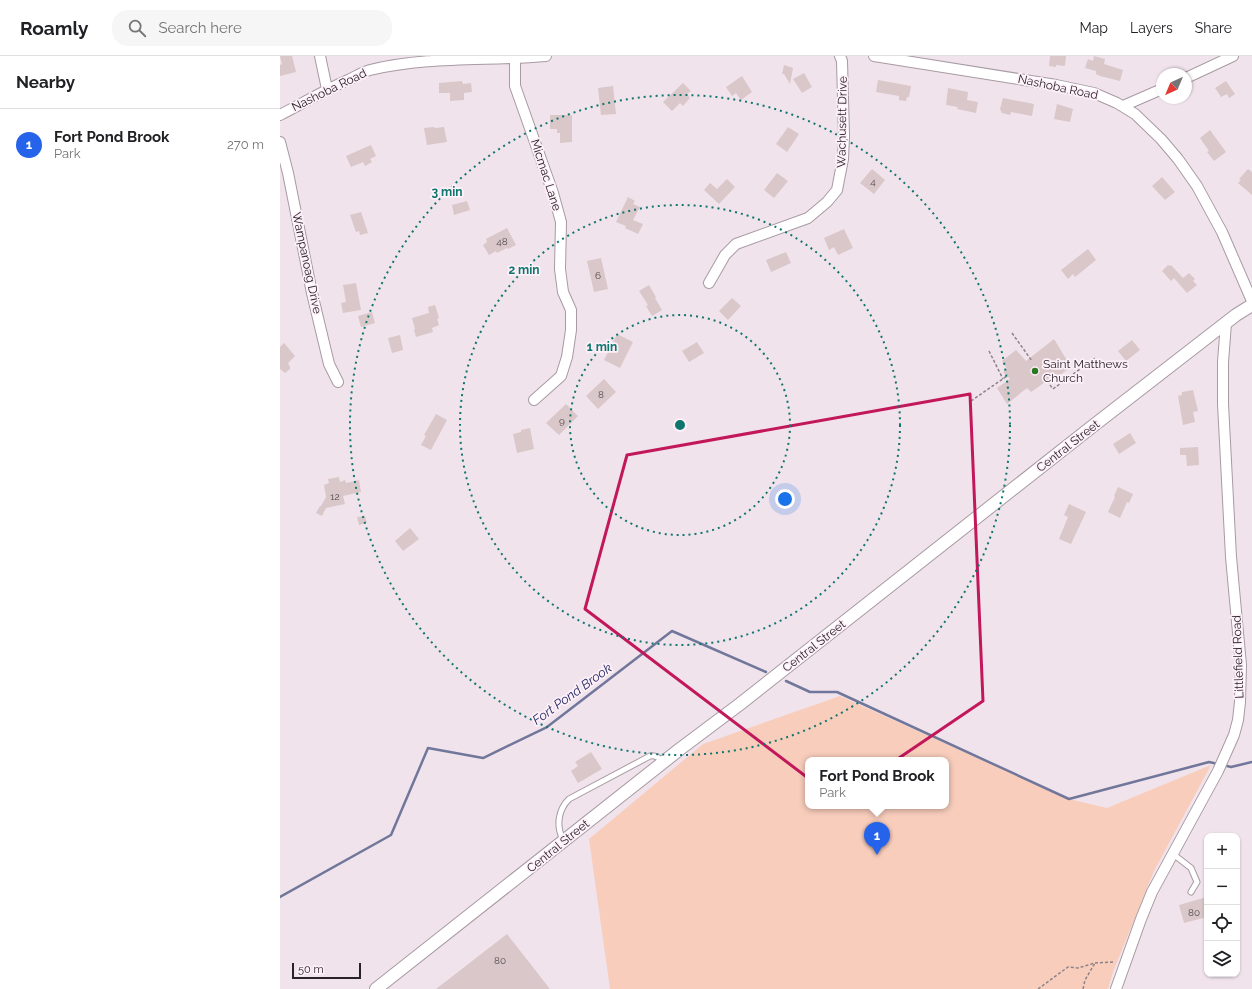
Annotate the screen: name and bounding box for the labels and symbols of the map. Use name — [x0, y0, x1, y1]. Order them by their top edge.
street label: Nashoba Road — [289, 66, 369, 114]
north arrow — [1156, 68, 1192, 104]
street label: Nashoba Road — [1017, 72, 1099, 102]
street label: Wachusett Drive — [834, 76, 850, 168]
street label: Micmac Lane — [528, 137, 564, 213]
house number: 4 — [870, 176, 876, 187]
text: 3 min — [431, 185, 463, 199]
street label: Wampanoag Drive — [289, 211, 325, 315]
house number: 48 — [496, 236, 508, 247]
text: 2 min — [508, 263, 540, 277]
house number: 6 — [595, 270, 601, 281]
text: 1 min — [587, 340, 617, 354]
place label: Saint Matthews Church — [1043, 357, 1128, 385]
marker: Saint Matthews Church — [1030, 366, 1040, 376]
house number: 8 — [598, 389, 604, 400]
house number: 9 — [559, 415, 565, 426]
street label: Central Street — [1034, 417, 1102, 475]
centre of rings — [673, 418, 687, 432]
your location — [775, 489, 795, 509]
house number: 12 — [330, 491, 340, 502]
street label: Littlefield Road — [1230, 615, 1246, 699]
street label: Central Street — [780, 617, 848, 675]
water label: Fort Pond Brook — [529, 660, 615, 728]
street label: Central Street — [524, 817, 592, 875]
pin: 1 — [864, 822, 890, 855]
house number: 80 — [1188, 907, 1200, 918]
house number: 80 — [494, 955, 506, 966]
scale bar — [292, 961, 361, 980]

